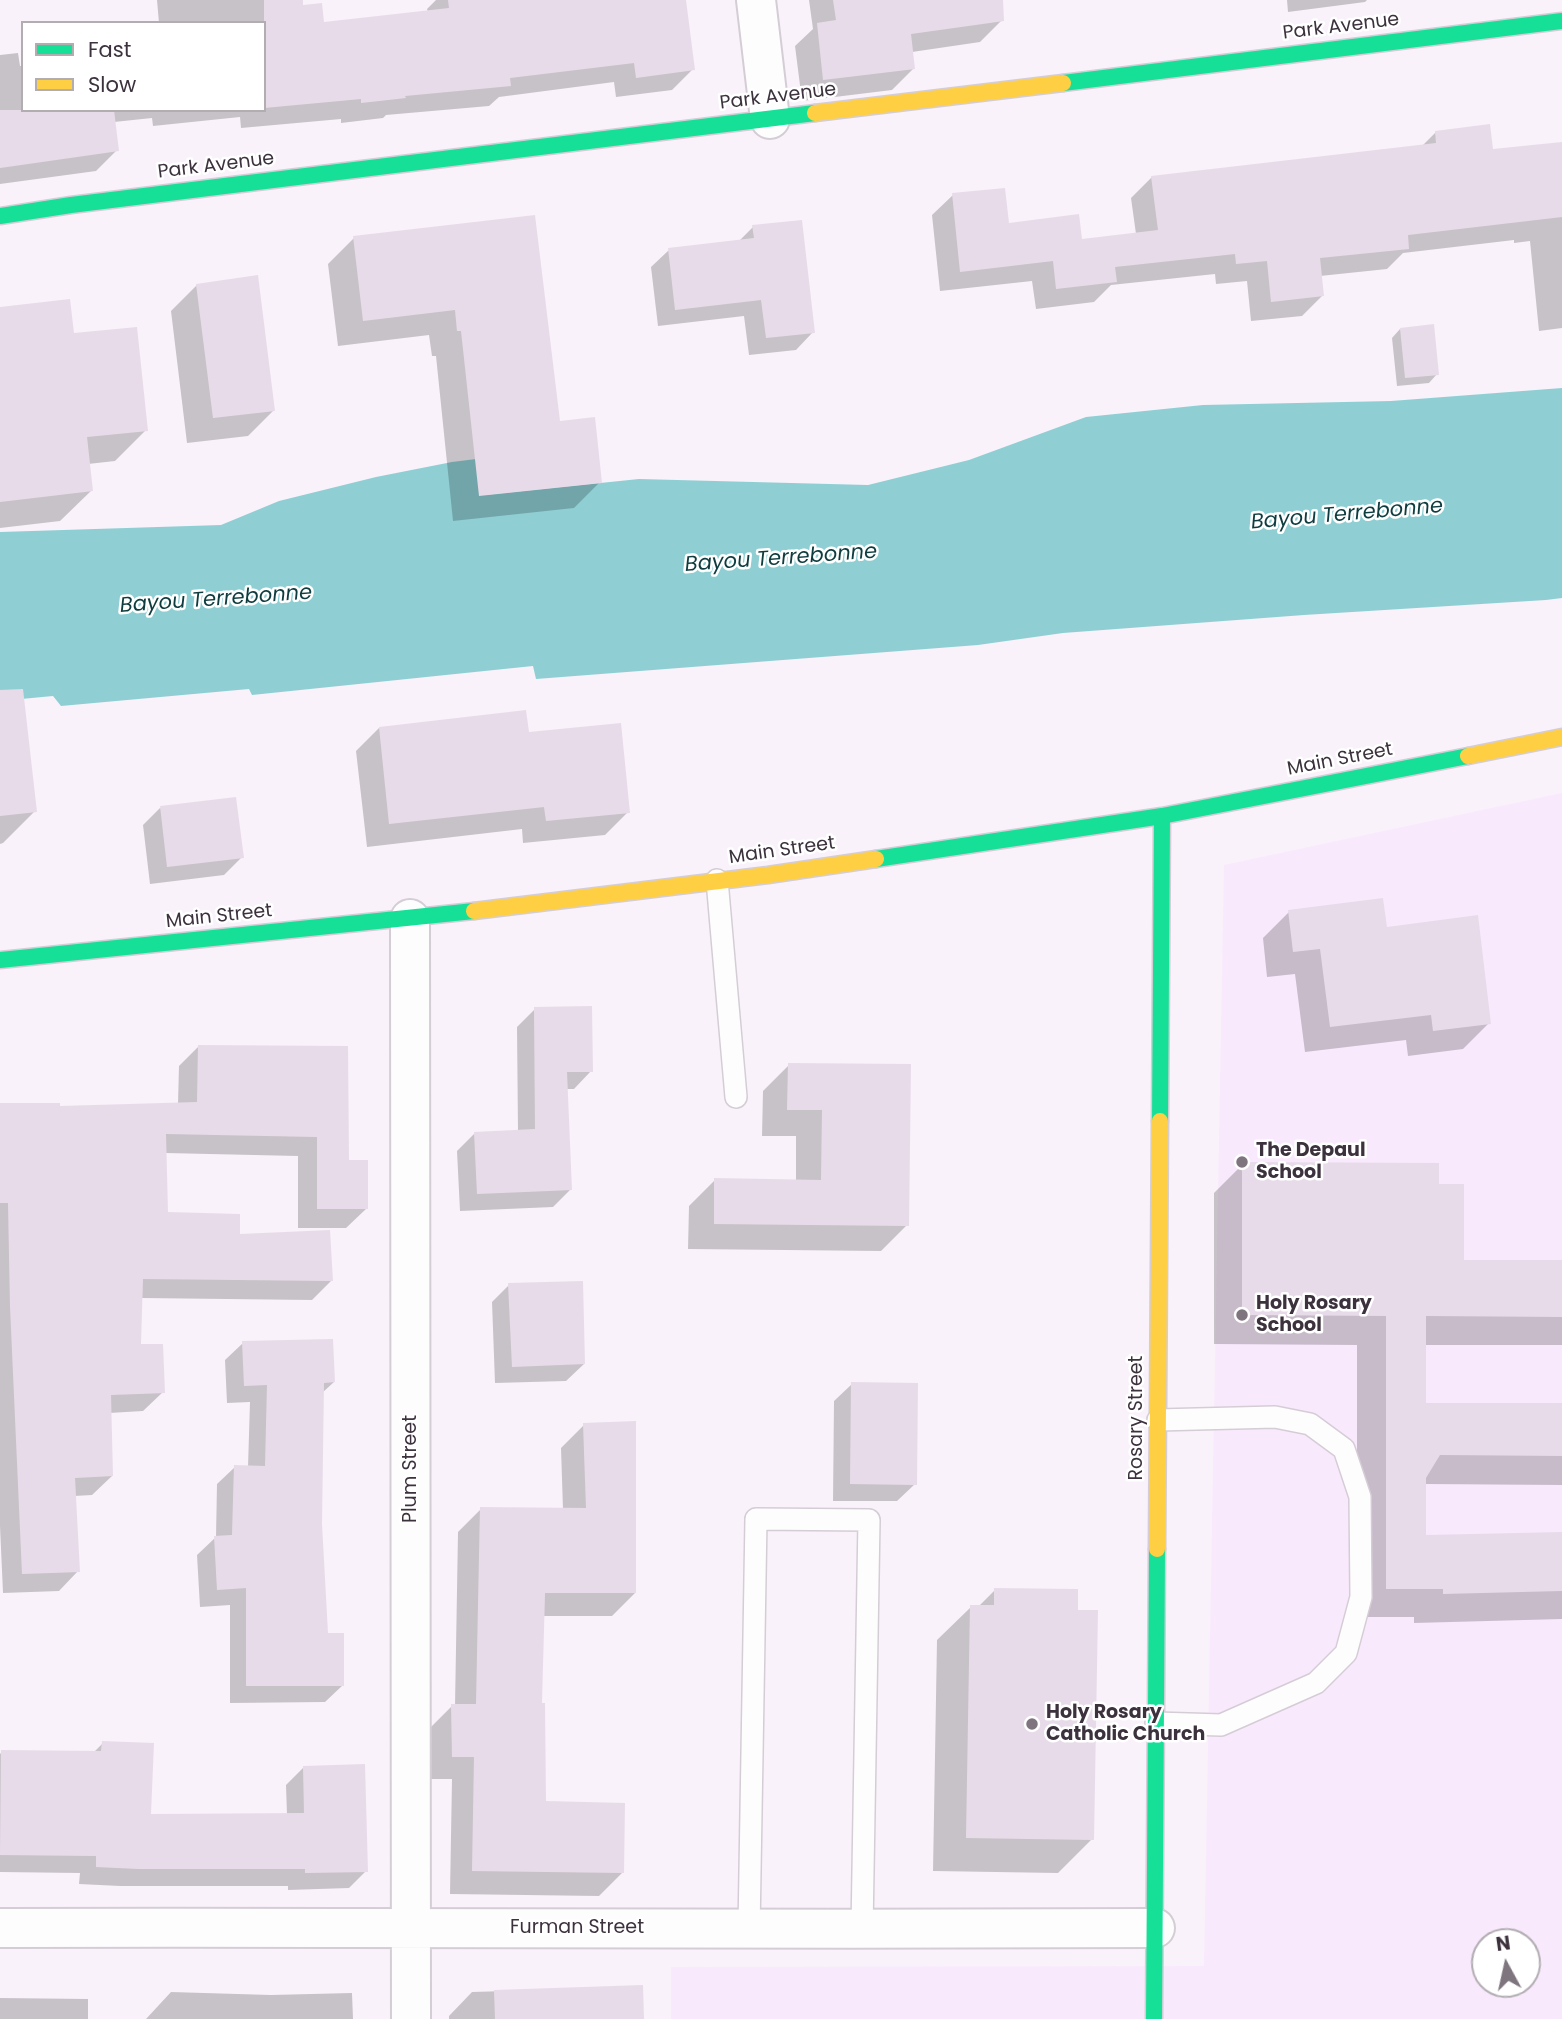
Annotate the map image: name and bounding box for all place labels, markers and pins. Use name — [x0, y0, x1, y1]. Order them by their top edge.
place label: The Depaul School — [1256, 1140, 1365, 1184]
marker: The Depaul School — [1234, 1154, 1250, 1170]
place label: Holy Rosary School — [1256, 1293, 1372, 1337]
marker: Holy Rosary School — [1234, 1307, 1250, 1323]
place label: Holy Rosary Catholic Church — [1046, 1702, 1205, 1746]
marker: Holy Rosary Catholic Church — [1024, 1716, 1040, 1732]

